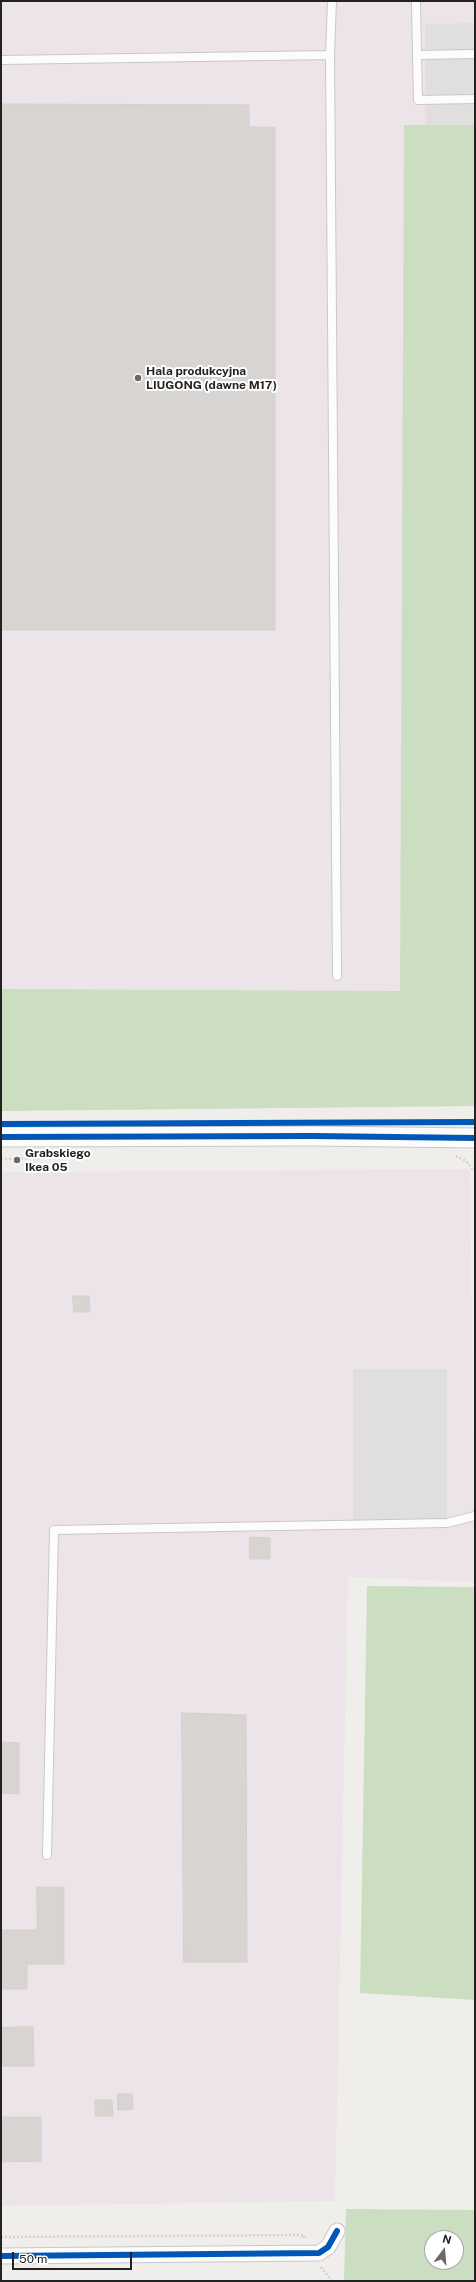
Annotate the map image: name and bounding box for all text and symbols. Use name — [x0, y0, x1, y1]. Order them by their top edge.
place label: Hala produkcyjna LIUGONG (dawne M17) — [146, 364, 277, 392]
marker: Hala produkcyjna LIUGONG (dawne M17) — [133, 373, 143, 383]
place label: Grabskiego Ikea 05 — [25, 1146, 91, 1174]
marker: Grabskiego Ikea 05 — [12, 1155, 22, 1165]
north arrow — [424, 2230, 464, 2270]
text: N — [441, 2232, 453, 2246]
scale bar — [14, 2244, 134, 2270]
text: 50 m — [19, 2252, 47, 2266]

